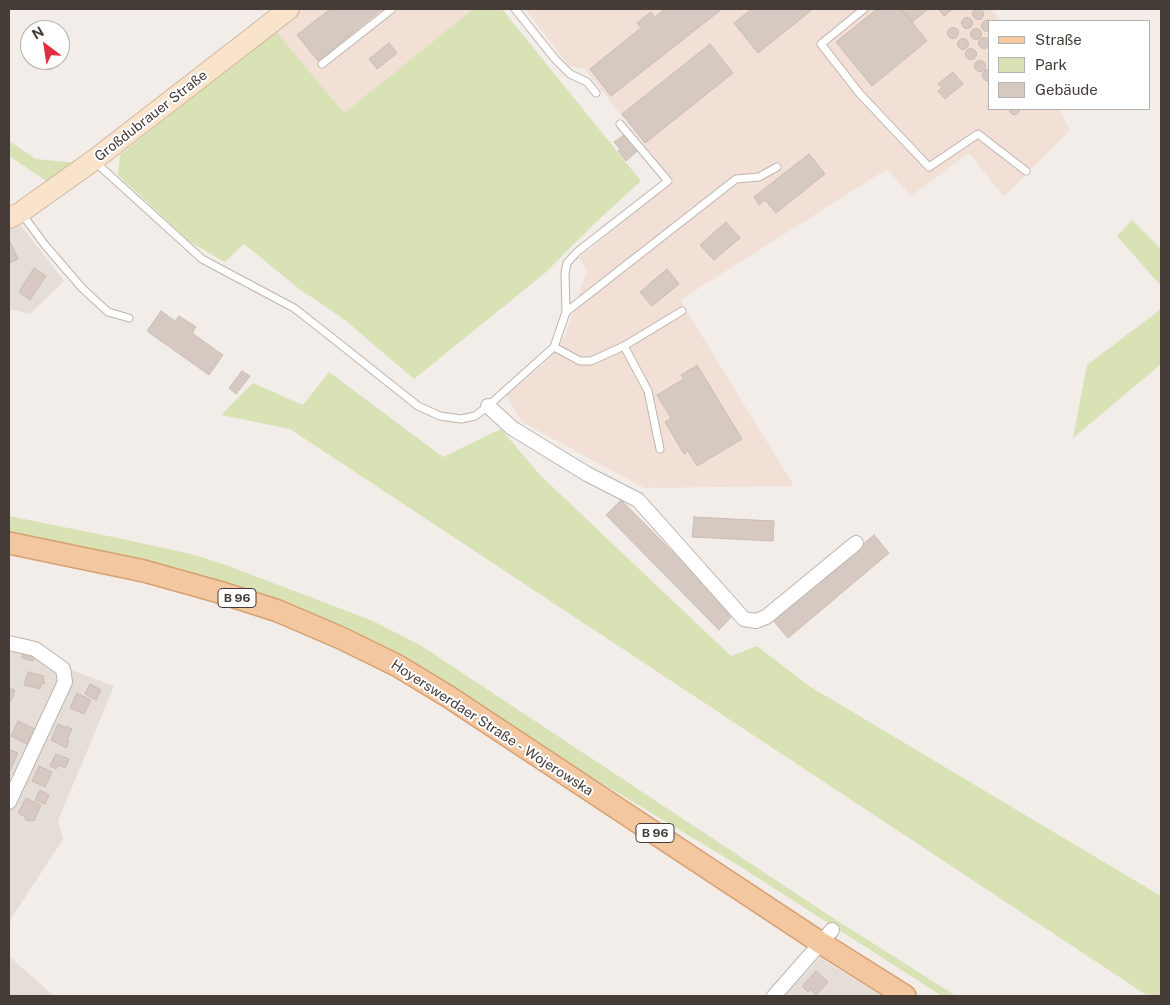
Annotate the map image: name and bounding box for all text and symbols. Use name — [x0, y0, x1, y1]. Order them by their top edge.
north arrow — [20, 20, 70, 70]
legend — [988, 20, 1150, 110]
text: N — [29, 23, 47, 43]
text: Straße — [1035, 31, 1082, 48]
text: Park — [1035, 56, 1067, 73]
street label: Großdubrauer Straße — [91, 67, 211, 165]
text: Gebäude — [1035, 81, 1098, 98]
road number: B 96 — [218, 588, 256, 608]
street label: Hoyerswerdaer Straße - Wojerowska — [388, 656, 596, 800]
road number: B 96 — [636, 824, 674, 842]

